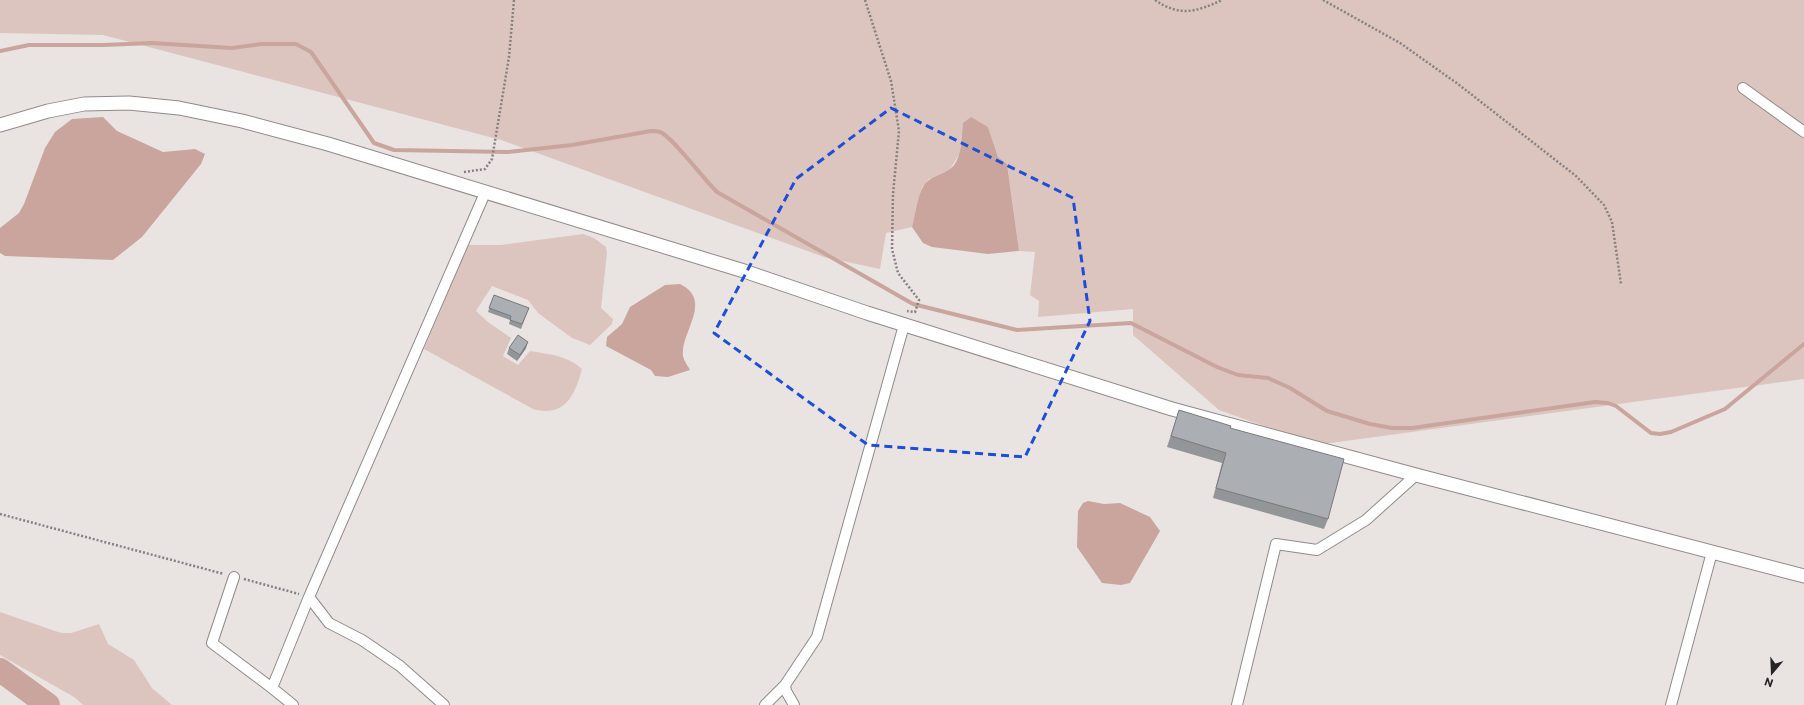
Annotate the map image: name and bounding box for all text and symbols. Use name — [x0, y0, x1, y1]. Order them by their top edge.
north arrow — [1752, 653, 1792, 693]
text: N — [1763, 675, 1775, 690]

